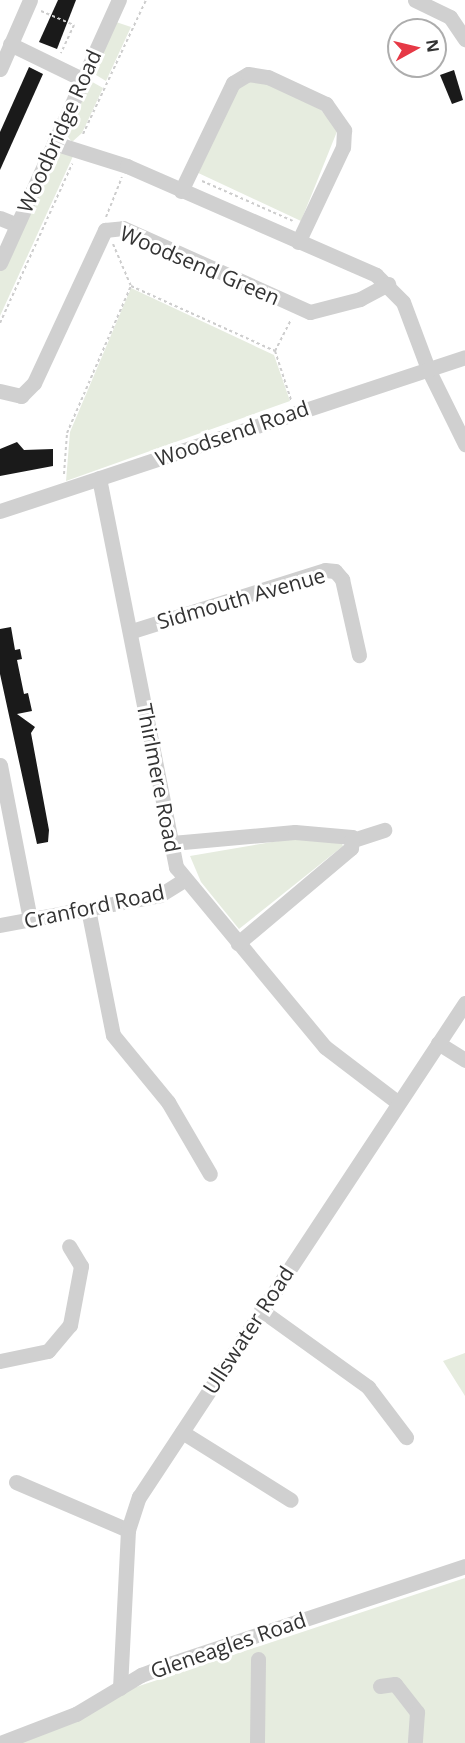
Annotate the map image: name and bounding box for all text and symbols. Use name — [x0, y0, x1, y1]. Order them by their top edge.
north arrow — [387, 18, 447, 78]
text: N — [421, 38, 445, 54]
street label: Woodbridge Road — [12, 46, 106, 216]
street label: Woodsend Green — [116, 220, 284, 310]
street label: Woodsend Road — [152, 395, 312, 471]
street label: Sidmouth Avenue — [154, 562, 328, 634]
street label: Thirlmere Road — [132, 702, 186, 854]
street label: Cranford Road — [21, 879, 167, 933]
street label: Ullswater Road — [197, 1261, 299, 1399]
street label: Gleneagles Road — [147, 1607, 309, 1683]

